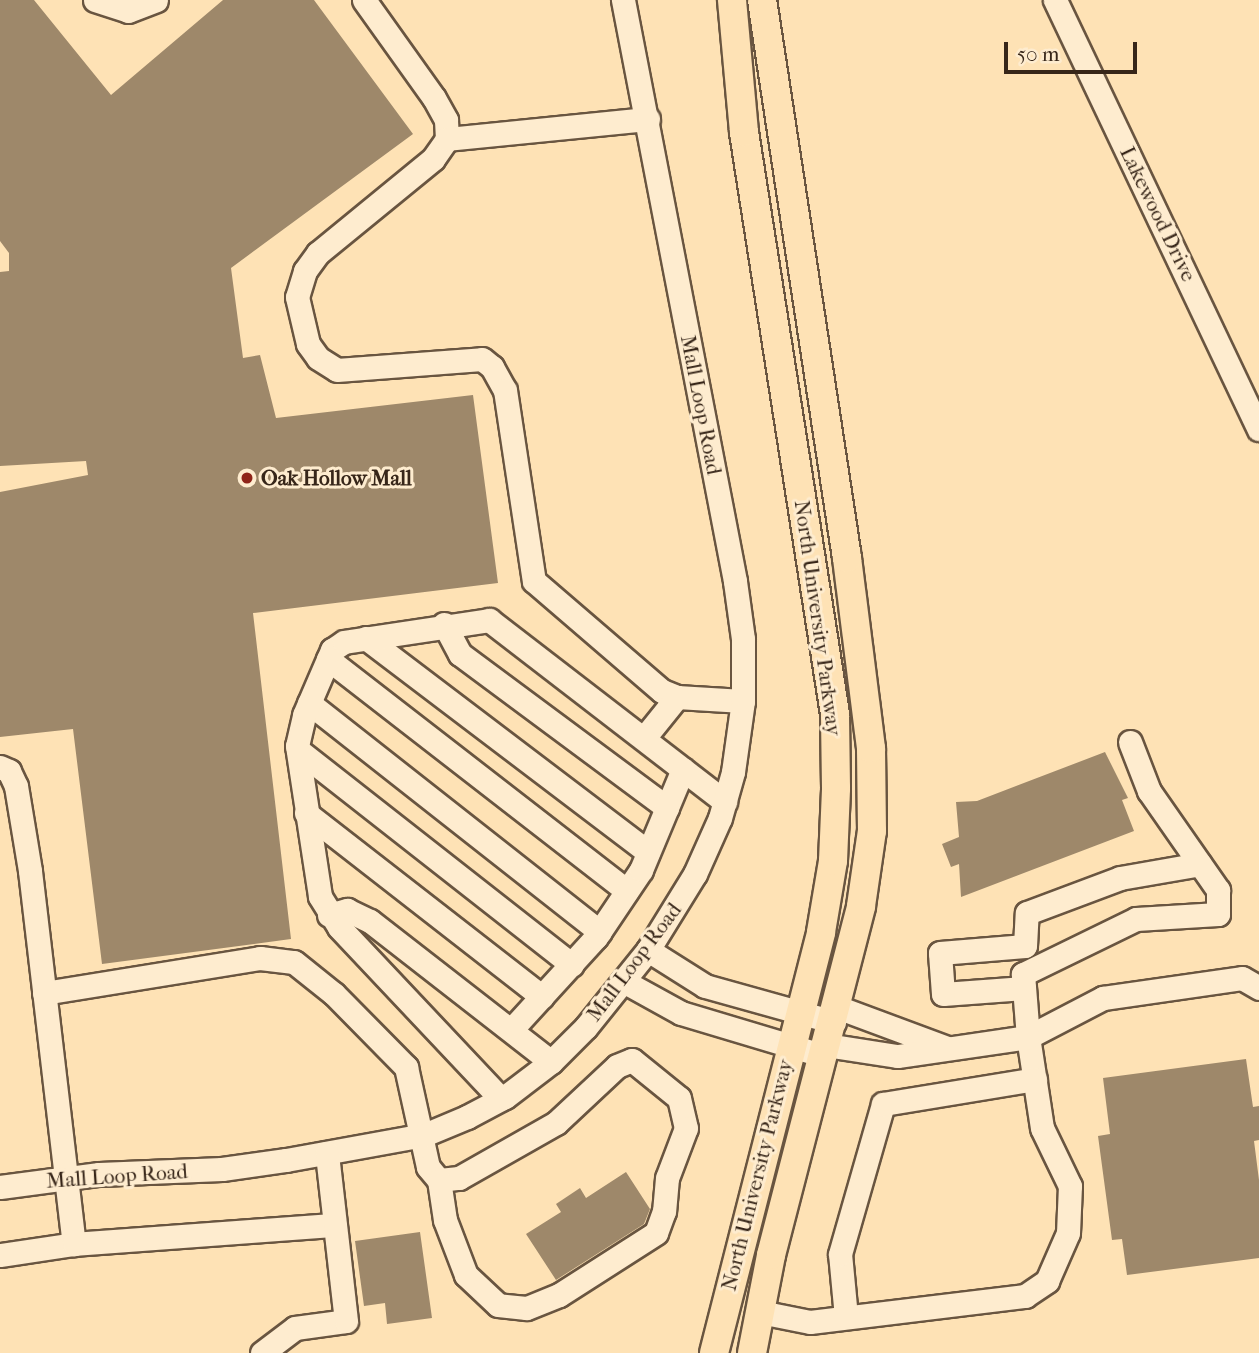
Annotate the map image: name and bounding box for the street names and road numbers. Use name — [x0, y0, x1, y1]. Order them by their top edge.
street label: Lakewood Drive — [1114, 142, 1202, 286]
street label: Mall Loop Road — [675, 333, 727, 477]
street label: North University Parkway — [789, 499, 847, 737]
street label: Mall Loop Road — [581, 898, 687, 1026]
street label: North University Parkway — [716, 1057, 798, 1293]
street label: Mall Loop Road — [45, 1158, 189, 1194]

